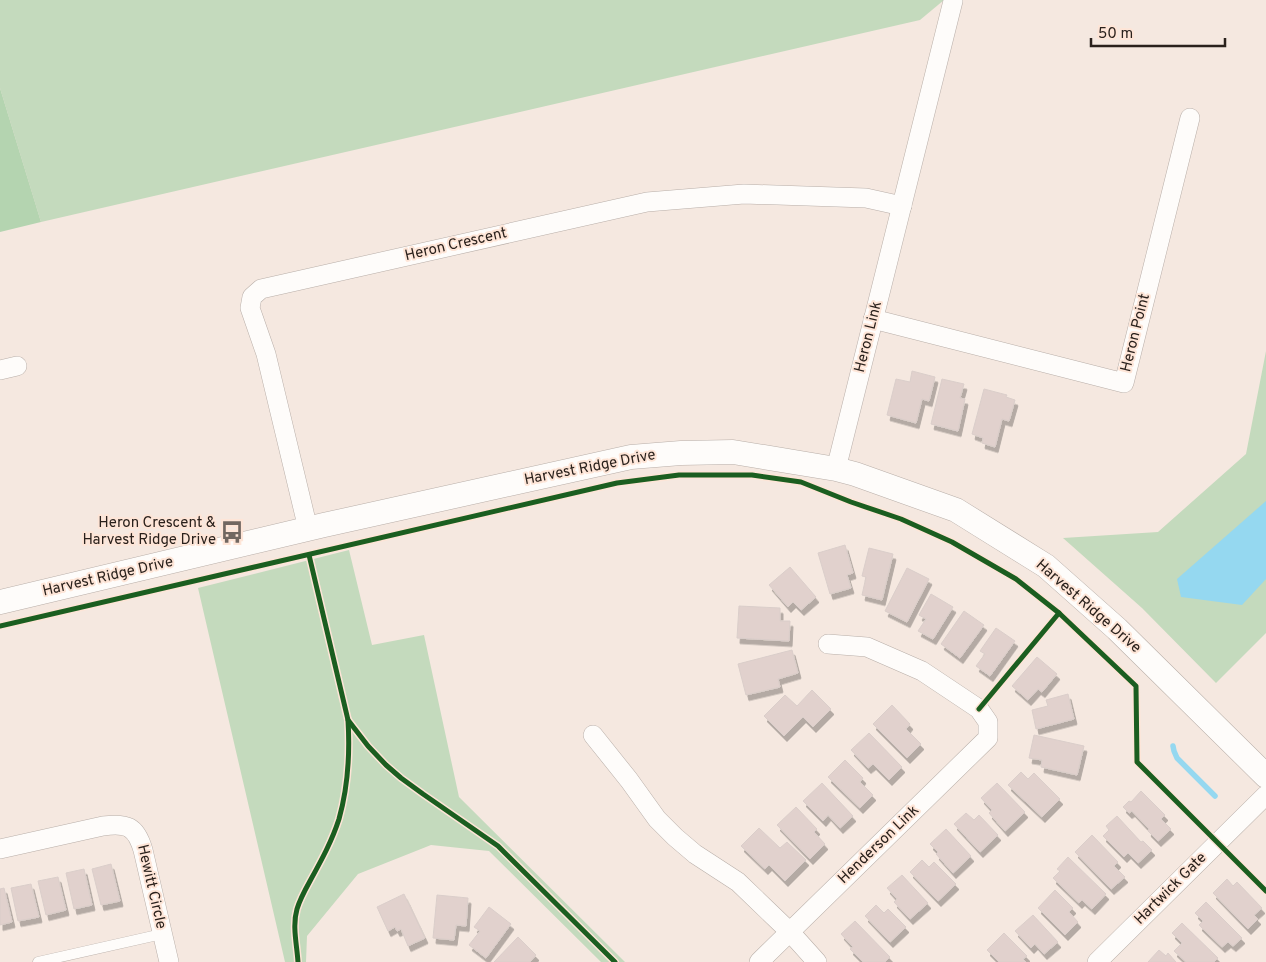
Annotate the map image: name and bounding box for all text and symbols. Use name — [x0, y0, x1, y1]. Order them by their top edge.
scale bar — [1091, 15, 1225, 47]
text: 50 m — [1098, 25, 1133, 44]
street label: Heron Crescent — [403, 224, 509, 266]
street label: Heron Point — [1117, 292, 1155, 374]
street label: Heron Link — [851, 299, 887, 375]
street label: Harvest Ridge Drive — [523, 446, 657, 490]
place label: Heron Crescent & Harvest Ridge Drive — [83, 514, 216, 550]
bus stop icon: Heron Crescent & Harvest Ridge Drive — [219, 519, 245, 545]
street label: Harvest Ridge Drive — [41, 553, 175, 601]
street label: Harvest Ridge Drive — [1031, 556, 1145, 658]
street label: Henderson Link — [834, 801, 924, 888]
street label: Hewitt Circle — [132, 843, 170, 931]
street label: Hartwick Gate — [1131, 849, 1211, 929]

